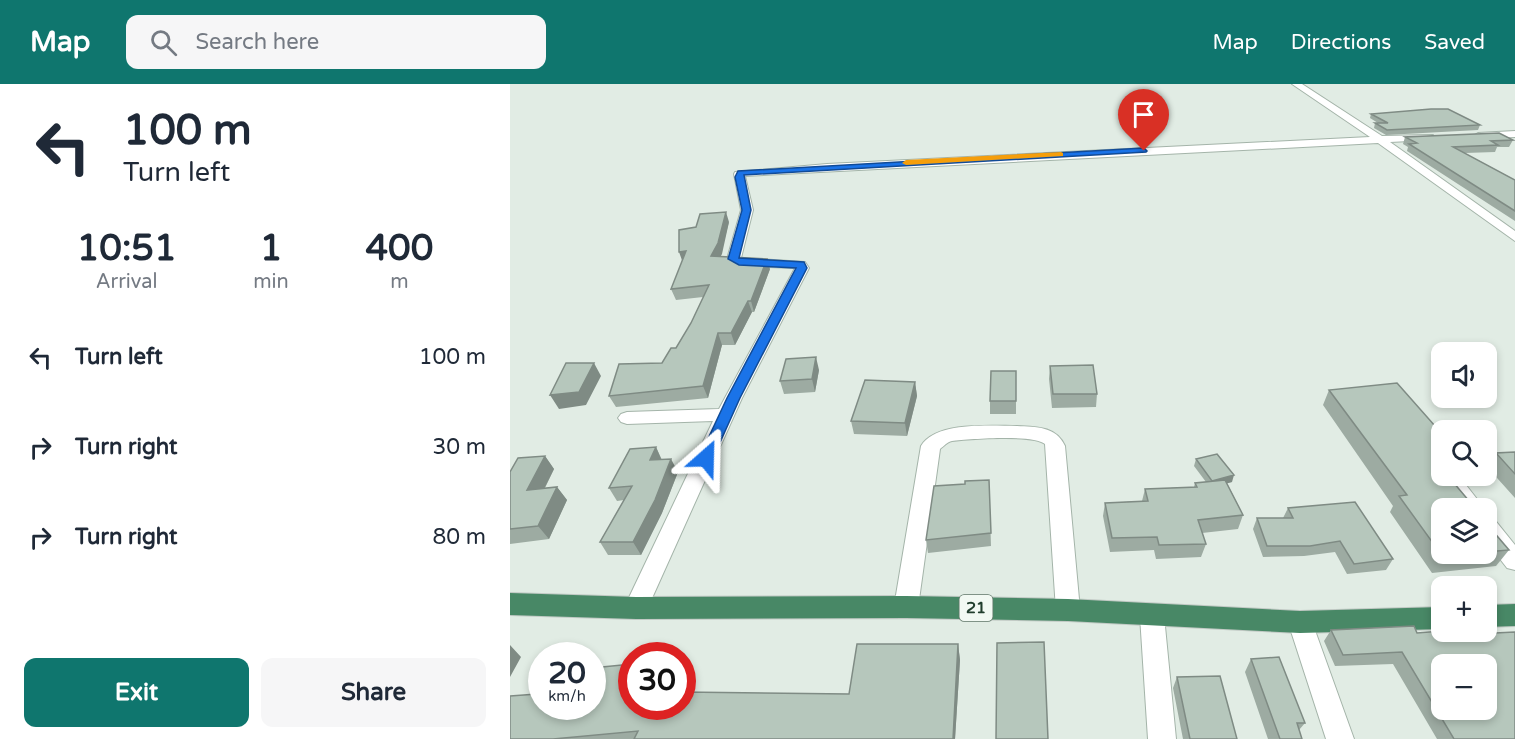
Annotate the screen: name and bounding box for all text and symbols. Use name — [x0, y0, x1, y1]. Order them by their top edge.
search box — [126, 15, 546, 69]
text: Map — [30, 25, 90, 59]
icon: search — [147, 26, 180, 59]
text: Search here — [195, 29, 319, 55]
text: Map — [1212, 30, 1258, 55]
text: Directions — [1291, 30, 1391, 55]
text: Saved — [1424, 30, 1485, 55]
pin — [1118, 89, 1169, 151]
icon: arrive — [1127, 98, 1160, 131]
text: 100 m — [123, 105, 252, 156]
icon: left — [24, 108, 102, 186]
text: Turn left — [123, 156, 230, 189]
text: 10:51 — [77, 227, 177, 270]
text: 1 — [260, 227, 282, 270]
text: 400 — [365, 227, 433, 270]
text: Arrival — [96, 270, 158, 294]
text: min — [253, 270, 289, 294]
text: m — [390, 270, 409, 294]
icon: left — [24, 341, 57, 374]
map controls — [1431, 342, 1497, 720]
button: sound — [1431, 342, 1497, 408]
text: Turn left — [75, 344, 163, 370]
text: 100 m — [419, 344, 486, 370]
button: search — [1431, 420, 1497, 486]
position arrow — [674, 426, 738, 490]
icon: right — [24, 431, 57, 464]
text: Turn right — [75, 434, 177, 460]
text: 30 m — [432, 434, 486, 460]
button: layers — [1431, 498, 1497, 564]
icon: right — [24, 521, 57, 554]
text: Turn right — [75, 524, 177, 550]
text: 80 m — [432, 524, 486, 550]
button: + — [1431, 576, 1497, 642]
road number: 21 — [960, 595, 992, 621]
speed limit sign: 30 — [618, 642, 696, 720]
button: − — [1431, 654, 1497, 720]
text: 20 — [548, 655, 586, 692]
button: Exit — [24, 658, 249, 727]
button: Share — [261, 658, 486, 727]
text: km/h — [548, 687, 586, 705]

